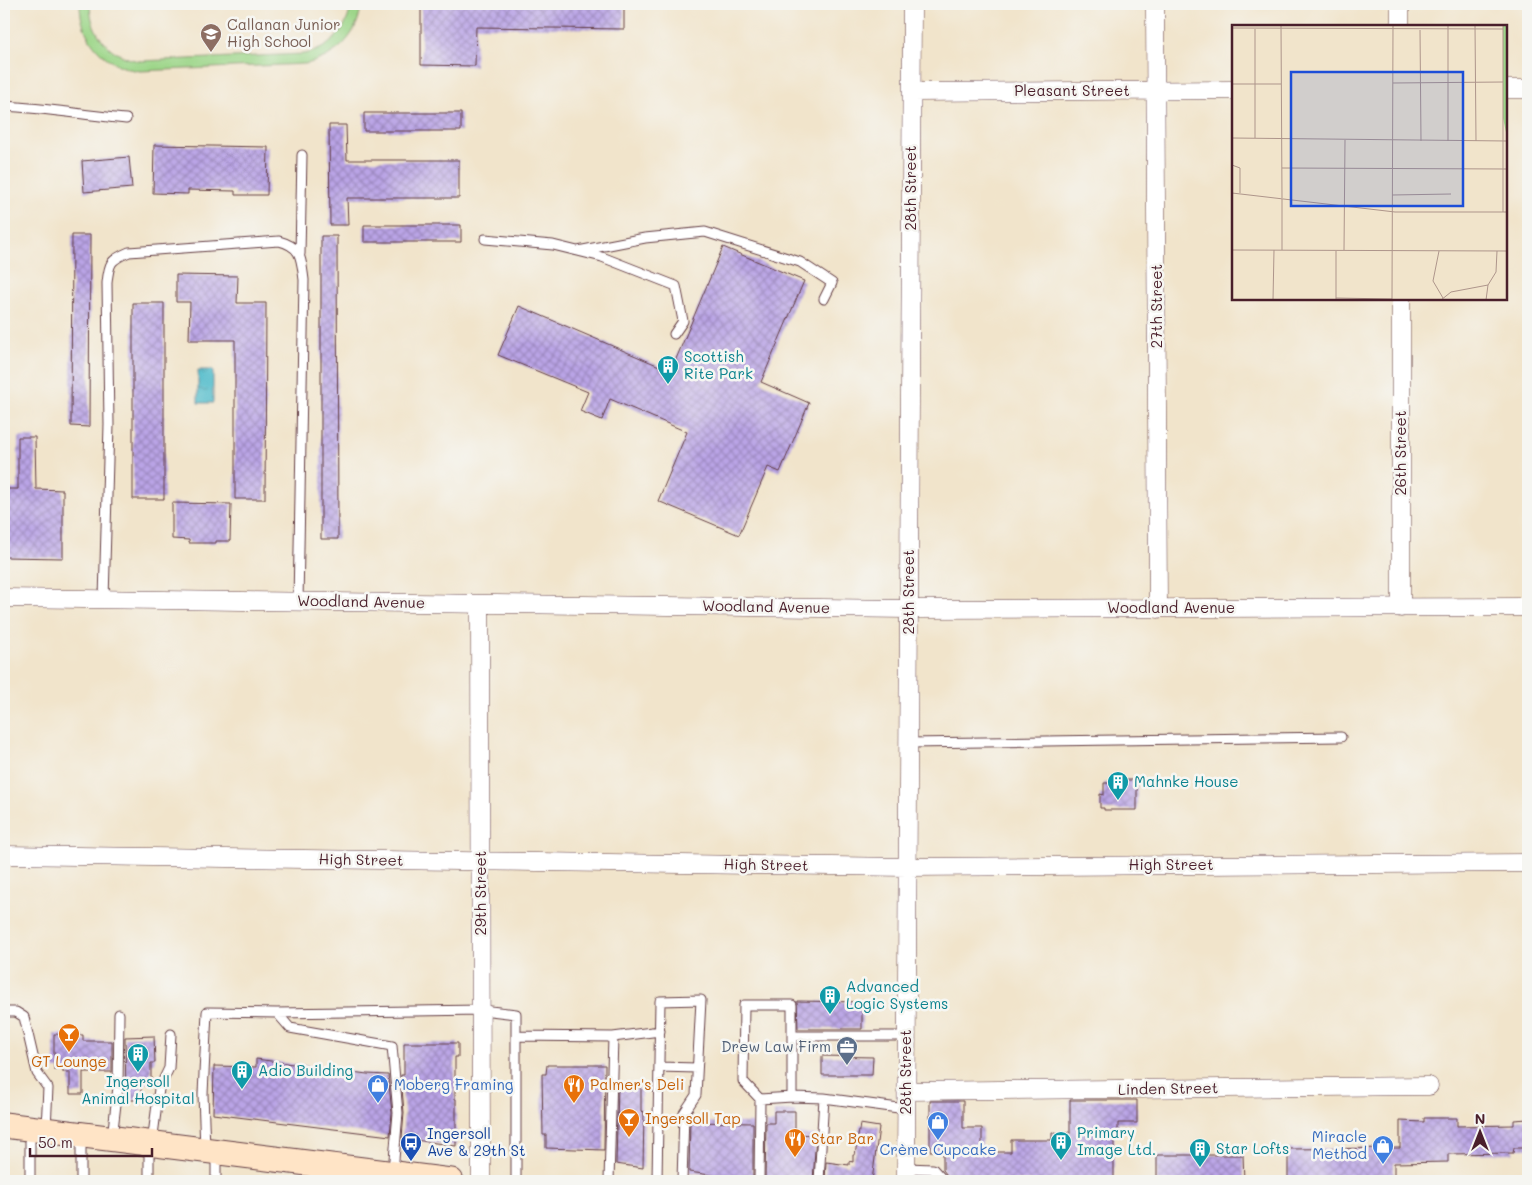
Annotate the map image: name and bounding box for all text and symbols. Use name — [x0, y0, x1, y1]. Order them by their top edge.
place label: Callanan Junior High School — [227, 14, 340, 51]
school or university icon: Callanan Junior High School — [199, 22, 223, 53]
inset map — [1232, 25, 1507, 300]
street label: Pleasant Street — [1014, 80, 1130, 100]
street label: 28th Street — [900, 145, 920, 231]
street label: 27th Street — [1146, 264, 1166, 348]
place label: Scottish Rite Park — [684, 346, 753, 383]
building icon: Scottish Rite Park — [656, 354, 680, 385]
street label: 26th Street — [1390, 410, 1410, 496]
street label: 28th Street — [898, 549, 918, 635]
street label: Woodland Avenue — [297, 590, 425, 612]
street label: Woodland Avenue — [702, 595, 830, 617]
street label: Woodland Avenue — [1107, 597, 1235, 617]
building icon: Mahnke House — [1106, 770, 1130, 801]
place label: Mahnke House — [1134, 771, 1239, 791]
street label: High Street — [318, 848, 404, 870]
street label: 29th Street — [470, 851, 490, 935]
street label: High Street — [723, 853, 809, 875]
street label: High Street — [1129, 854, 1214, 874]
place label: Advanced Logic Systems — [846, 976, 948, 1013]
building icon: Advanced Logic Systems — [818, 984, 842, 1015]
bar icon: GT Lounge — [57, 1022, 81, 1053]
street label: 28th Street — [895, 1029, 915, 1115]
office icon: Drew Law Firm — [835, 1035, 859, 1066]
place label: Drew Law Firm — [721, 1036, 831, 1056]
building icon: Ingersoll Animal Hospital — [126, 1042, 150, 1073]
place label: GT Lounge — [31, 1051, 107, 1071]
building icon: Adio Building — [230, 1059, 254, 1090]
place label: Adio Building — [258, 1060, 353, 1080]
place label: Ingersoll Animal Hospital — [81, 1071, 195, 1108]
shop icon: Moberg Framing — [366, 1073, 390, 1104]
restaurant icon: Palmer's Deli — [562, 1073, 586, 1104]
place label: Moberg Framing — [394, 1074, 514, 1094]
place label: Palmer's Deli — [590, 1074, 684, 1094]
street label: Linden Street — [1118, 1077, 1218, 1099]
bar icon: Ingersoll Tap — [617, 1107, 641, 1138]
place label: Ingersoll Tap — [645, 1108, 741, 1128]
north arrow — [1454, 1108, 1504, 1158]
text: N — [1475, 1109, 1485, 1128]
shop icon: Crème Cupcake — [926, 1110, 950, 1141]
place label: Primary Image Ltd. — [1077, 1122, 1156, 1159]
place label: Ingersoll Ave & 29th St — [427, 1123, 526, 1160]
scale bar — [30, 1125, 152, 1157]
place label: Miracle Method — [1312, 1126, 1367, 1163]
restaurant icon: Star Bar — [783, 1127, 807, 1158]
place label: Star Bar — [811, 1128, 874, 1148]
building icon: Primary Image Ltd. — [1049, 1130, 1073, 1161]
bus stop icon: Ingersoll Ave & 29th St — [399, 1131, 423, 1162]
text: 50 m — [38, 1132, 73, 1152]
shop icon: Miracle Method — [1371, 1134, 1395, 1165]
building icon: Star Lofts — [1188, 1137, 1212, 1168]
place label: Star Lofts — [1216, 1138, 1289, 1158]
place label: Crème Cupcake — [879, 1139, 997, 1159]

